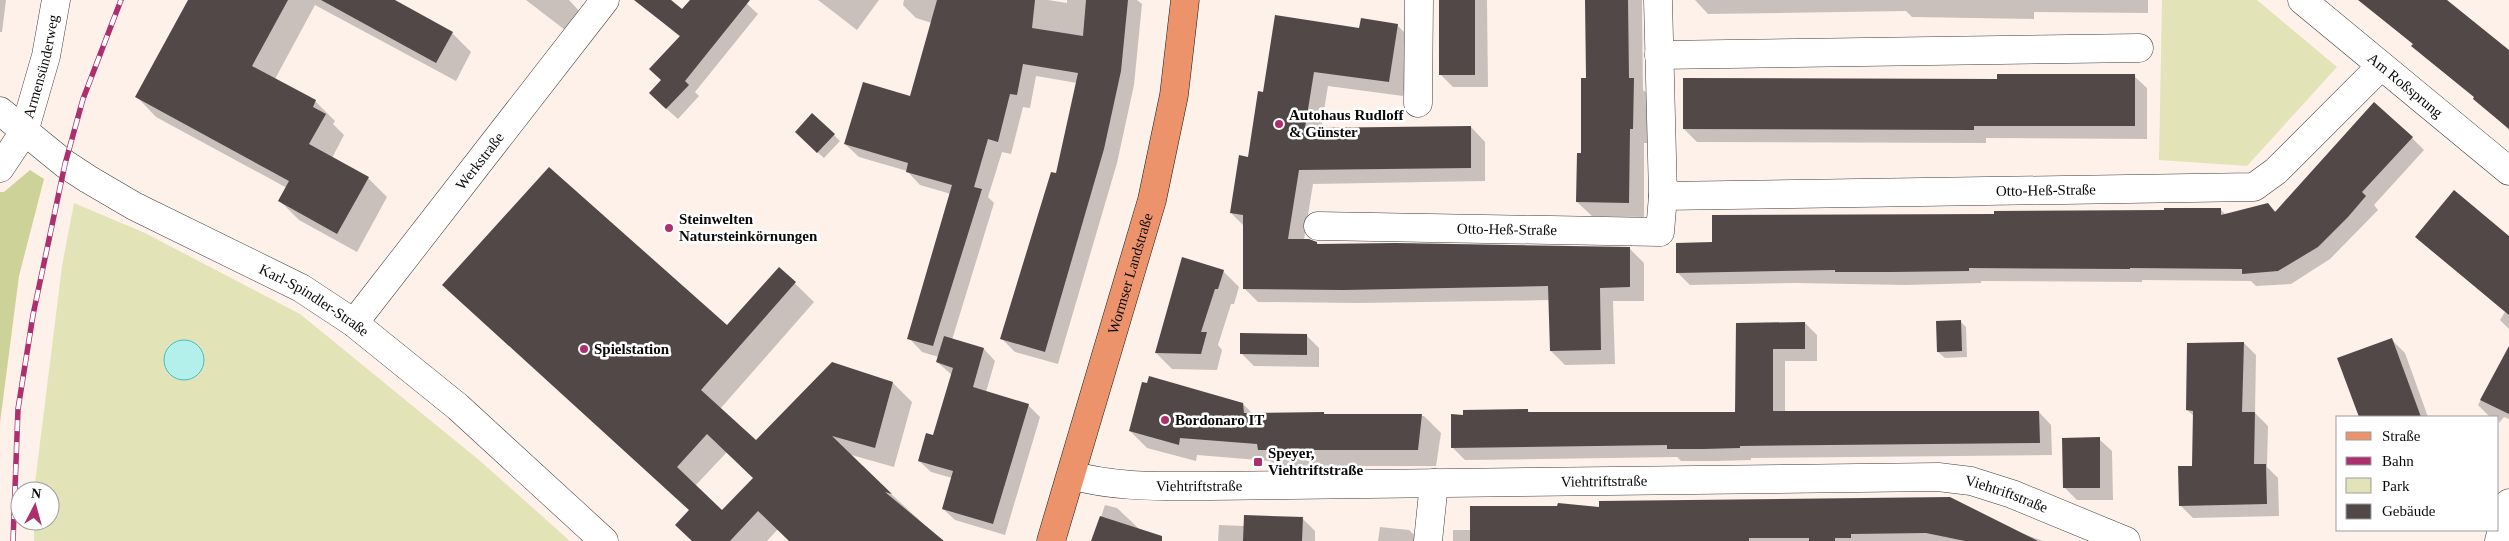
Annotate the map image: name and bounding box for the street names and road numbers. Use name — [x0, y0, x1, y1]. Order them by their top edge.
street label: Armensünderweg — [20, 13, 61, 120]
street label: Am Roßsprung — [2365, 50, 2446, 121]
street label: Werkstraße — [453, 129, 507, 193]
street label: Otto-Heß-Straße — [1996, 181, 2096, 199]
street label: Wormser Landstraße — [1105, 211, 1156, 336]
street label: Otto-Heß-Straße — [1457, 220, 1557, 238]
street label: Karl-Spindler-Straße — [257, 261, 372, 340]
street label: Viehtriftstraße — [1965, 472, 2051, 516]
street label: Viehtriftstraße — [1561, 473, 1648, 490]
street label: Viehtriftstraße — [1156, 478, 1243, 494]

